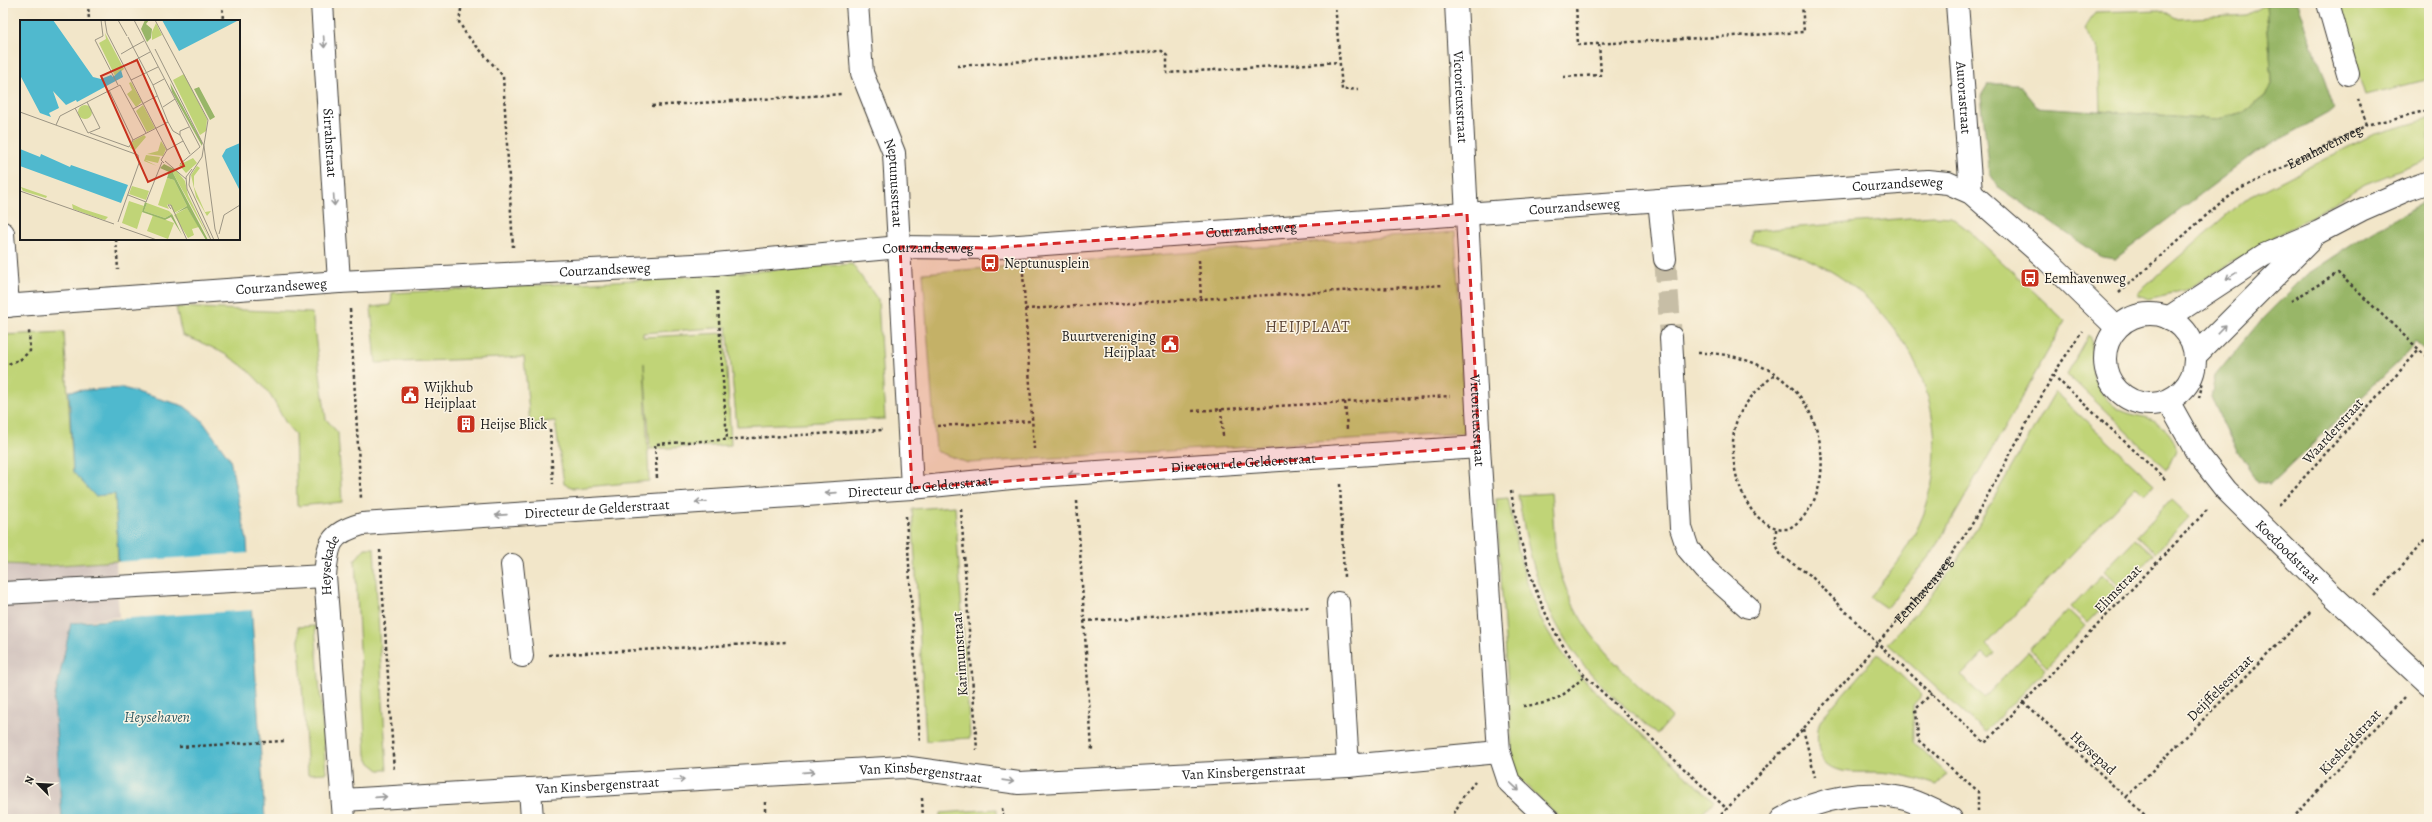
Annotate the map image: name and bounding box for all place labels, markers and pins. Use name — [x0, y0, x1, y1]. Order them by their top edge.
bus stop icon: Neptunusplein — [979, 252, 1001, 274]
place label: Neptunusplein — [1004, 254, 1090, 273]
bus stop icon: Eemhavenweg — [2019, 267, 2041, 289]
place label: Eemhavenweg — [2044, 269, 2126, 288]
place label: Buurtvereniging Heijplaat — [1061, 327, 1156, 362]
public building icon: Buurtvereniging Heijplaat — [1159, 333, 1181, 355]
place label: Wijkhub Heijplaat — [423, 378, 477, 413]
public building icon: Wijkhub Heijplaat — [399, 384, 421, 406]
building icon: Heijse Blick — [455, 413, 477, 435]
place label: Heijse Blick — [480, 415, 547, 434]

